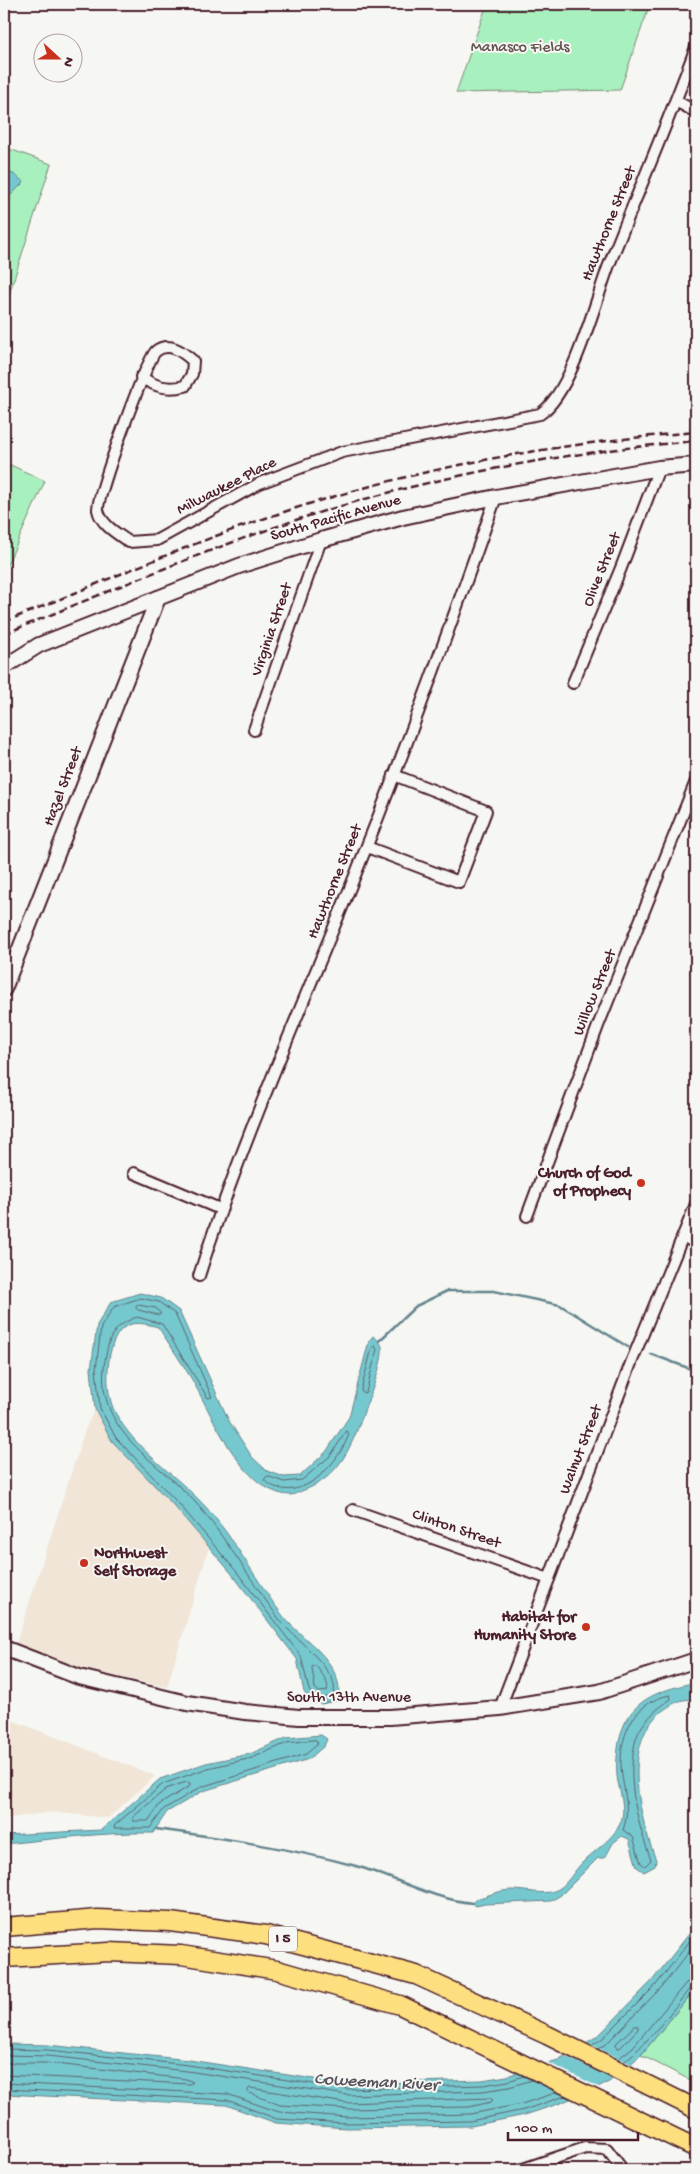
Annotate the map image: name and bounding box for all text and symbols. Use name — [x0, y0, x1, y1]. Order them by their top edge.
north arrow — [32, 32, 82, 82]
park label: Manasco Fields — [471, 39, 570, 58]
text: N — [58, 54, 77, 69]
street label: Hawthorne Street — [578, 163, 642, 284]
street label: Milwaukee Place — [174, 453, 281, 520]
street label: South Pacific Avenue — [269, 491, 404, 547]
street label: Olive Street — [580, 529, 627, 610]
street label: Virginia Street — [248, 580, 298, 680]
street label: Hazel Street — [40, 743, 88, 829]
street label: Hawthorne Street — [304, 821, 368, 942]
street label: Willow Street — [570, 946, 622, 1039]
place label: Church of God of Prophecy — [537, 1164, 633, 1202]
marker: Church of God of Prophecy — [635, 1177, 647, 1189]
street label: Walnut Street — [556, 1401, 608, 1497]
street label: Clinton Street — [409, 1506, 504, 1554]
place label: Northwest Self Storage — [94, 1545, 177, 1582]
marker: Northwest Self Storage — [78, 1557, 90, 1569]
place label: Habitat for Humanity Store — [474, 1608, 578, 1646]
marker: Habitat for Humanity Store — [580, 1621, 592, 1633]
street label: South 13th Avenue — [287, 1689, 412, 1708]
road number: I 5 — [269, 1926, 297, 1952]
water label: Coweeman River — [313, 2069, 442, 2097]
scale bar — [508, 2109, 638, 2141]
text: 100 m — [514, 2120, 553, 2138]

